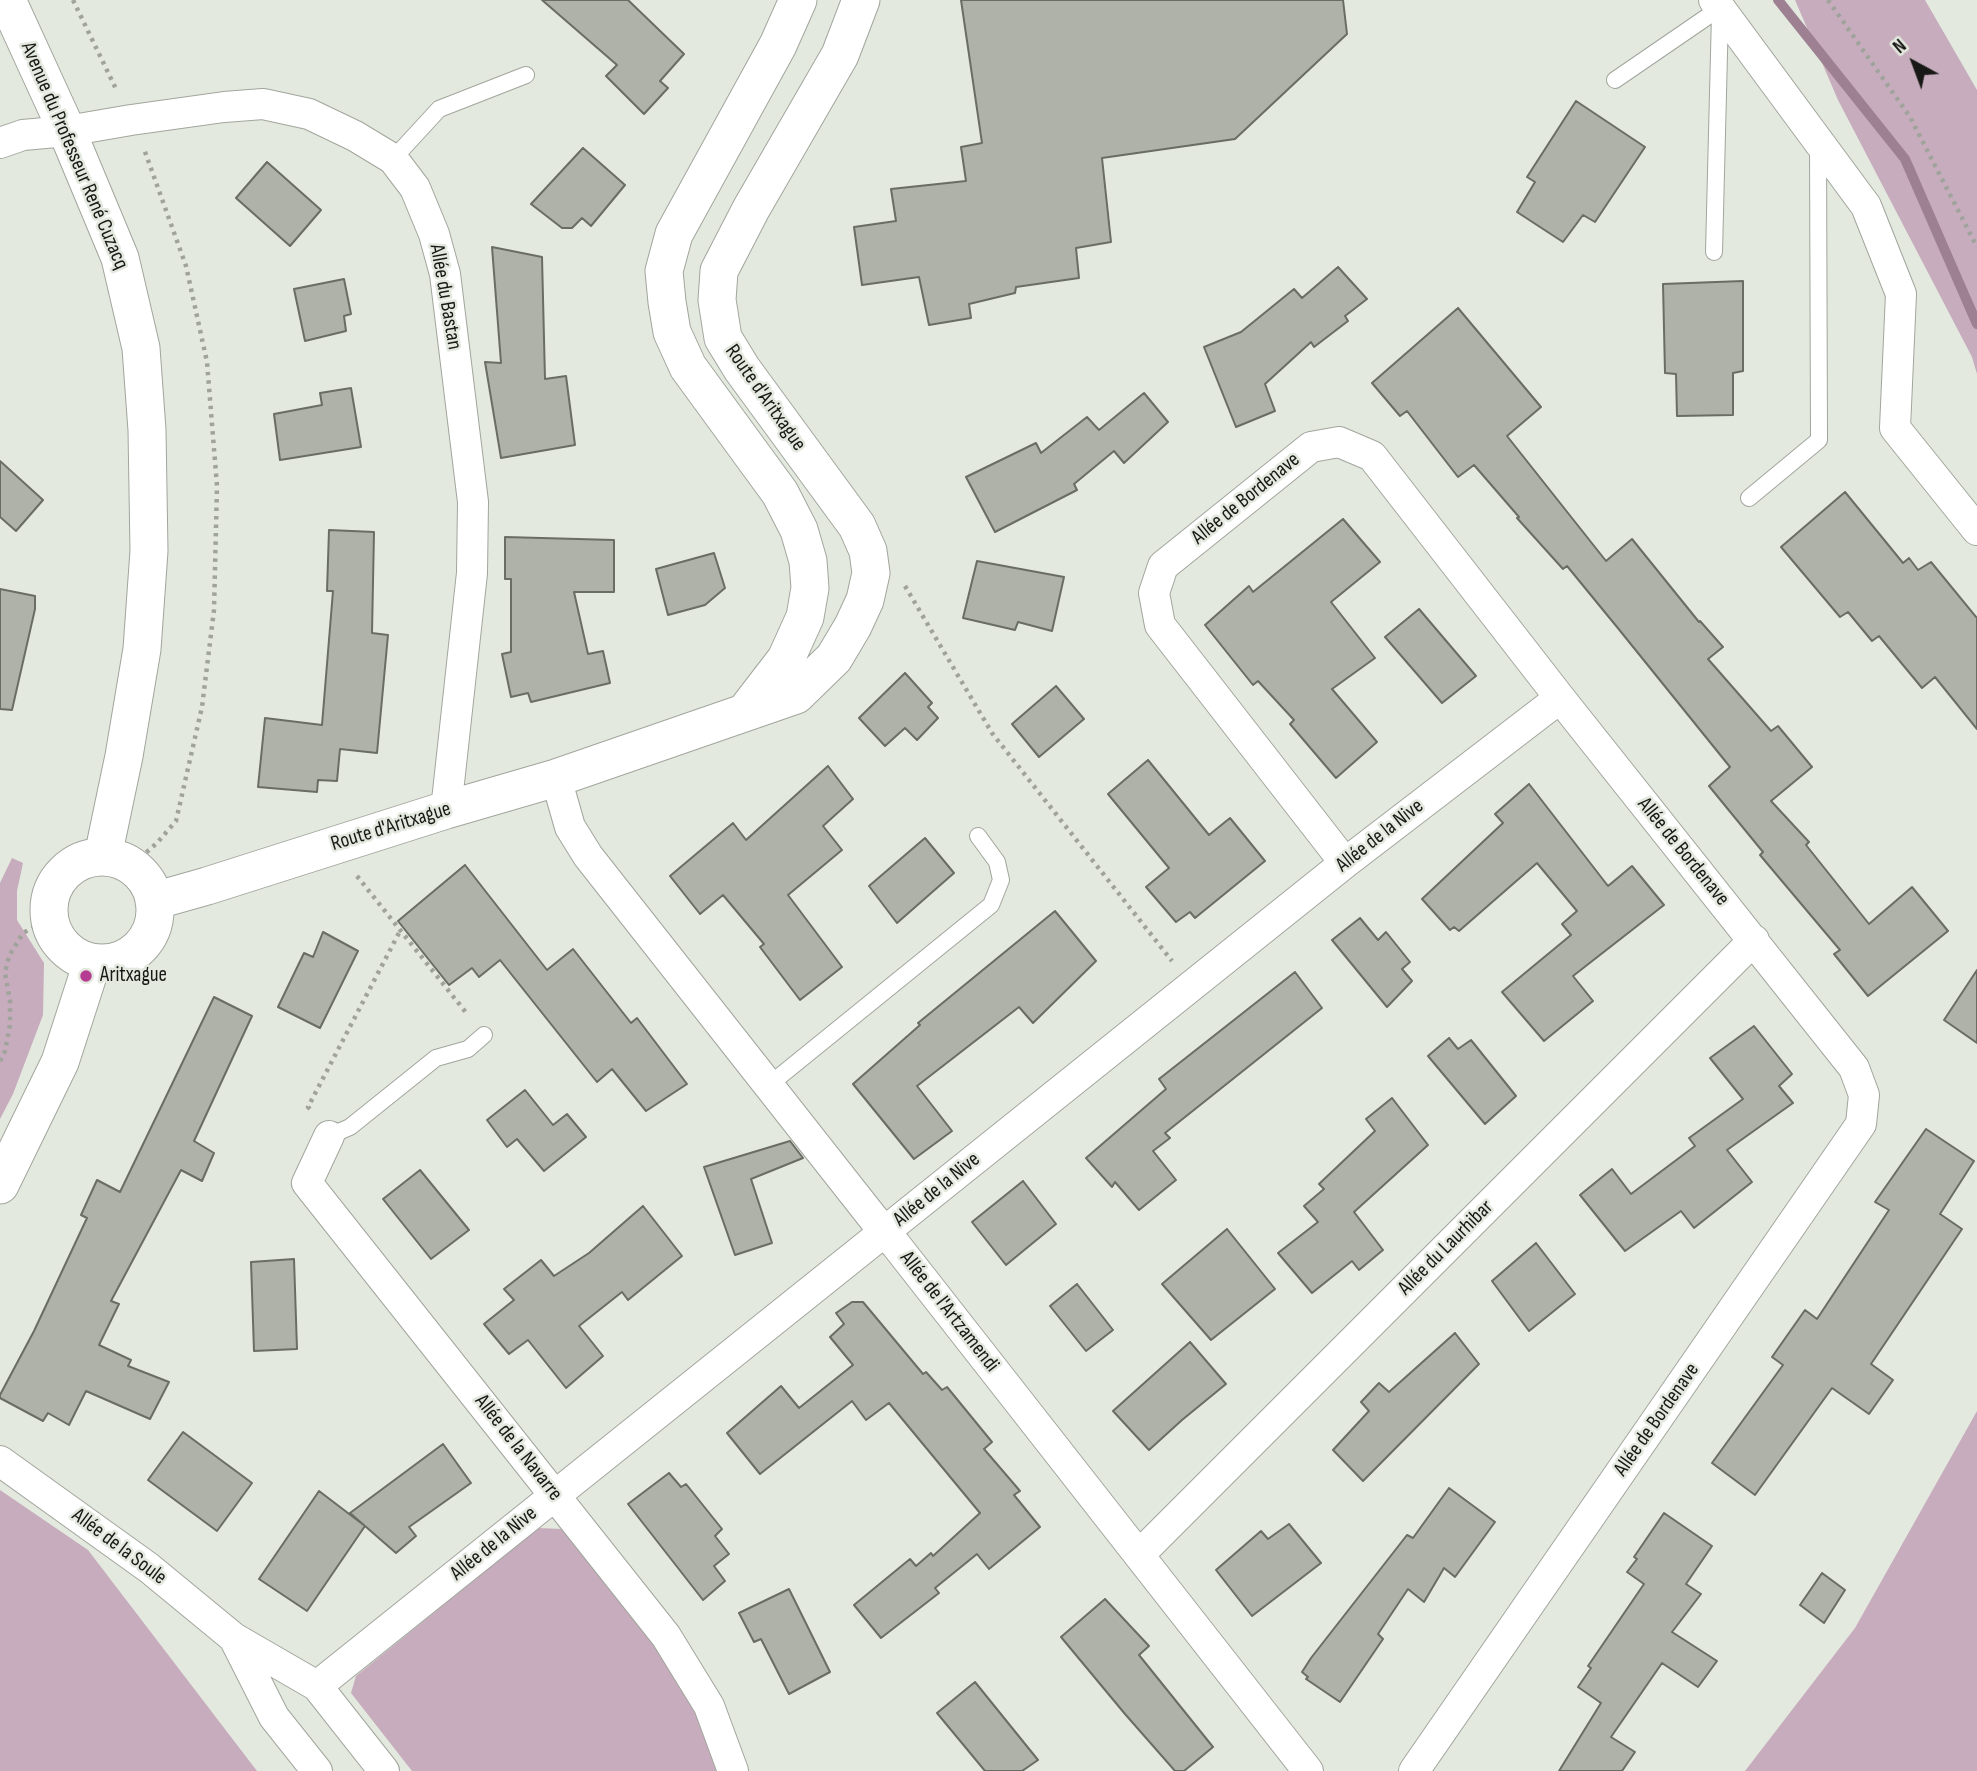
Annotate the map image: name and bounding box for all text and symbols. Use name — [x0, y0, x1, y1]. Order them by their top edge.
north arrow — [1879, 28, 1949, 98]
text: N — [1889, 35, 1911, 59]
street label: Avenue du Professeur René Cuzacq — [15, 39, 133, 273]
street label: Allée du Bastan — [423, 242, 467, 352]
street label: Route d'Aritxague — [719, 340, 811, 456]
street label: Allée de Bordenave — [1187, 448, 1305, 550]
street label: Allée de Bordenave — [1632, 793, 1734, 911]
street label: Allée de la Nive — [1331, 794, 1429, 878]
street label: Route d'Aritxague — [328, 797, 454, 857]
place label: Aritxague — [100, 963, 167, 989]
marker: Aritxague — [78, 968, 94, 984]
street label: Allée de la Nive — [889, 1147, 985, 1233]
street label: Allée du Laurhibar — [1393, 1195, 1499, 1301]
street label: Allée de l'Artzamendi — [894, 1247, 1004, 1377]
street label: Allée de Bordenave — [1609, 1359, 1705, 1481]
street label: Allée de la Navarre — [469, 1390, 567, 1506]
street label: Allée de la Nive — [446, 1501, 542, 1587]
street label: Allée de la Soule — [67, 1503, 171, 1591]

